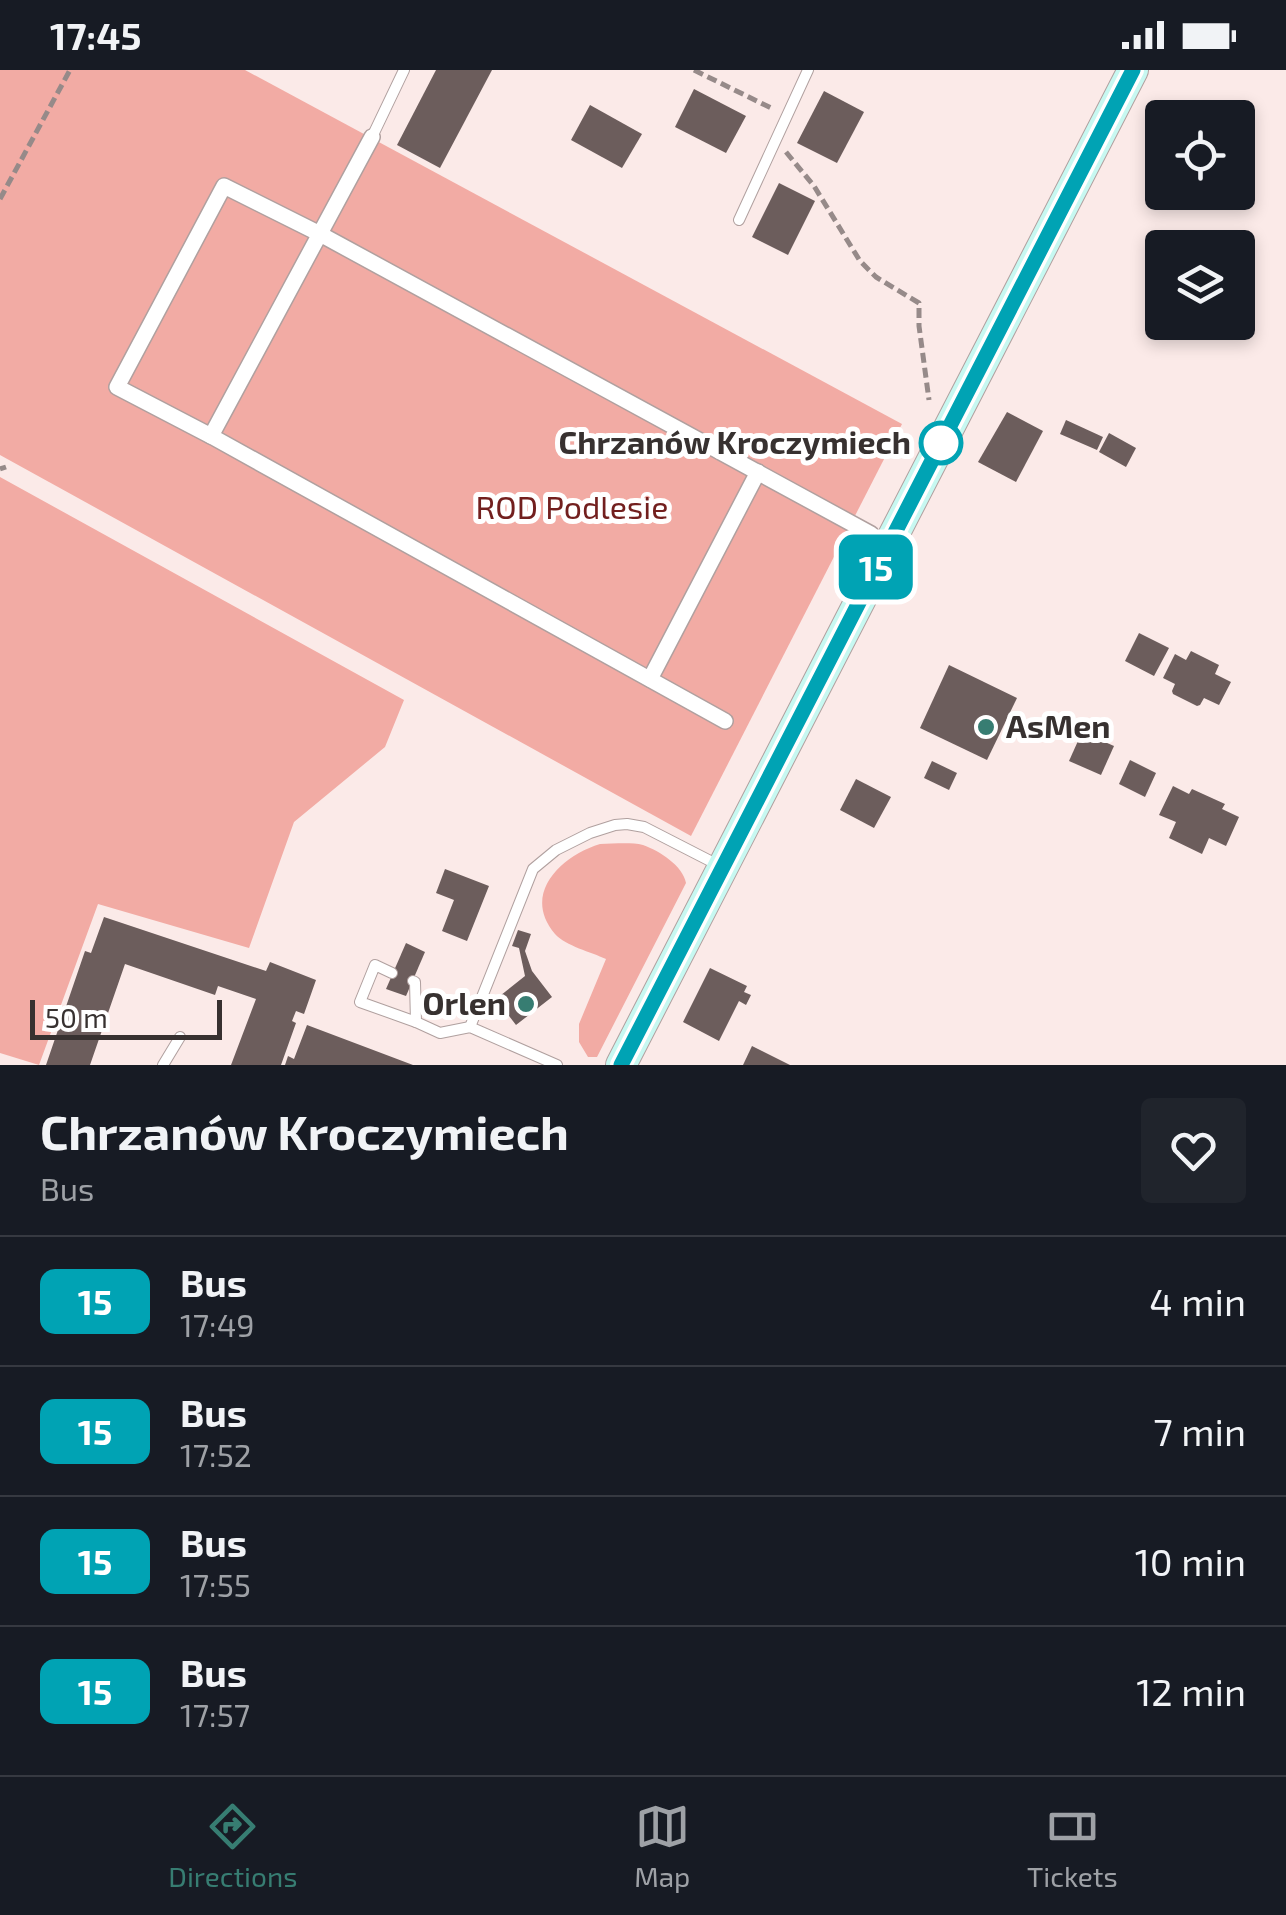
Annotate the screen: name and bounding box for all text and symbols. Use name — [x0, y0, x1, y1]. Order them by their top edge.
text: 17:45 — [50, 12, 141, 58]
map controls — [1145, 100, 1255, 340]
button: locate — [1145, 100, 1255, 210]
button: layers — [1145, 230, 1255, 340]
place label: Chrzanów Kroczymiech — [558, 422, 911, 461]
marker: Chrzanów Kroczymiech — [920, 422, 962, 464]
park label: ROD Podlesie — [476, 487, 668, 525]
line badge: 15 — [831, 534, 921, 600]
text: 15 — [859, 546, 893, 588]
place label: AsMen — [1006, 706, 1110, 744]
marker: AsMen — [975, 716, 997, 738]
place label: Orlen — [423, 983, 506, 1021]
marker: Orlen — [515, 993, 537, 1015]
scale bar — [30, 995, 222, 1040]
text: 50 m — [45, 1000, 108, 1034]
button: heart — [1141, 1098, 1246, 1203]
text: Chrzanów Kroczymiech — [40, 1102, 569, 1160]
text: Bus — [40, 1169, 94, 1207]
text: Bus — [180, 1259, 247, 1305]
text: 4 min — [1149, 1278, 1246, 1324]
text: 15 — [78, 1280, 112, 1322]
text: 17:49 — [180, 1305, 255, 1343]
text: Bus — [180, 1389, 247, 1435]
text: 7 min — [1153, 1408, 1246, 1454]
text: 15 — [78, 1410, 112, 1452]
text: 17:52 — [180, 1435, 252, 1473]
text: Bus — [180, 1519, 247, 1565]
text: 10 min — [1135, 1538, 1246, 1584]
text: 15 — [78, 1540, 112, 1582]
text: 17:55 — [180, 1565, 251, 1603]
text: Bus — [180, 1649, 247, 1695]
text: 12 min — [1136, 1668, 1246, 1714]
text: 15 — [78, 1670, 112, 1712]
text: 17:57 — [180, 1695, 250, 1733]
tab: Directions — [168, 1799, 297, 1893]
tab: Map — [634, 1799, 690, 1893]
tab: Tickets — [1027, 1799, 1118, 1893]

